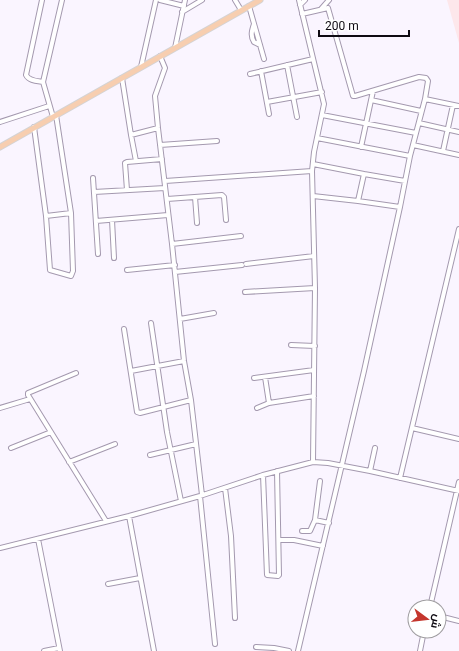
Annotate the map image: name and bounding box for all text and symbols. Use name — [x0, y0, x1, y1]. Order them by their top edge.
scale bar — [319, 12, 409, 38]
text: 200 m — [325, 19, 359, 33]
north arrow — [407, 599, 447, 639]
text: ش — [428, 613, 444, 630]

